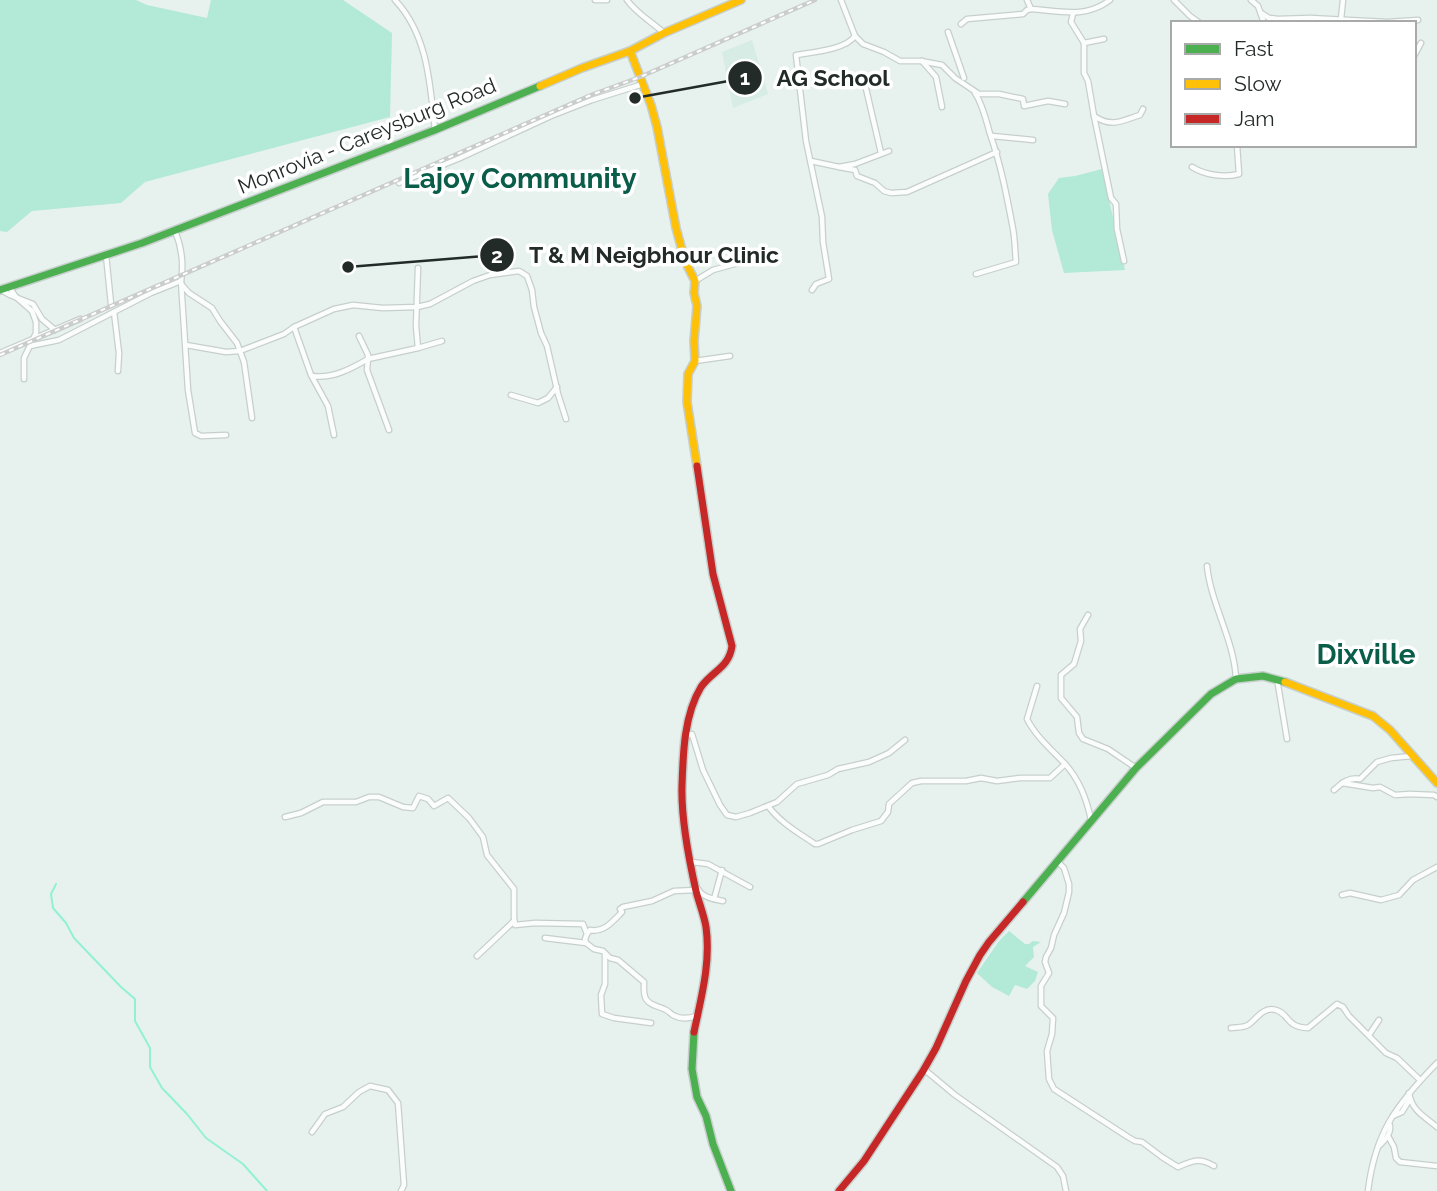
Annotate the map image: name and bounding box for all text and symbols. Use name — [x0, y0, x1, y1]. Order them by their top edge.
legend — [1171, 21, 1416, 147]
text: Fast — [1234, 36, 1274, 61]
callout: AG School — [728, 56, 904, 100]
text: AG School — [776, 64, 890, 91]
text: 1 — [740, 65, 750, 90]
text: Slow — [1234, 71, 1282, 96]
street label: Monrovia - Careysburg Road — [234, 72, 500, 199]
text: Jam — [1234, 106, 1275, 131]
district label: Lajoy Community — [403, 162, 637, 195]
callout: T & M Neigbhour Clinic — [480, 233, 794, 277]
text: T & M Neigbhour Clinic — [529, 241, 779, 268]
text: 2 — [491, 243, 503, 268]
district label: Dixville — [1316, 638, 1416, 671]

